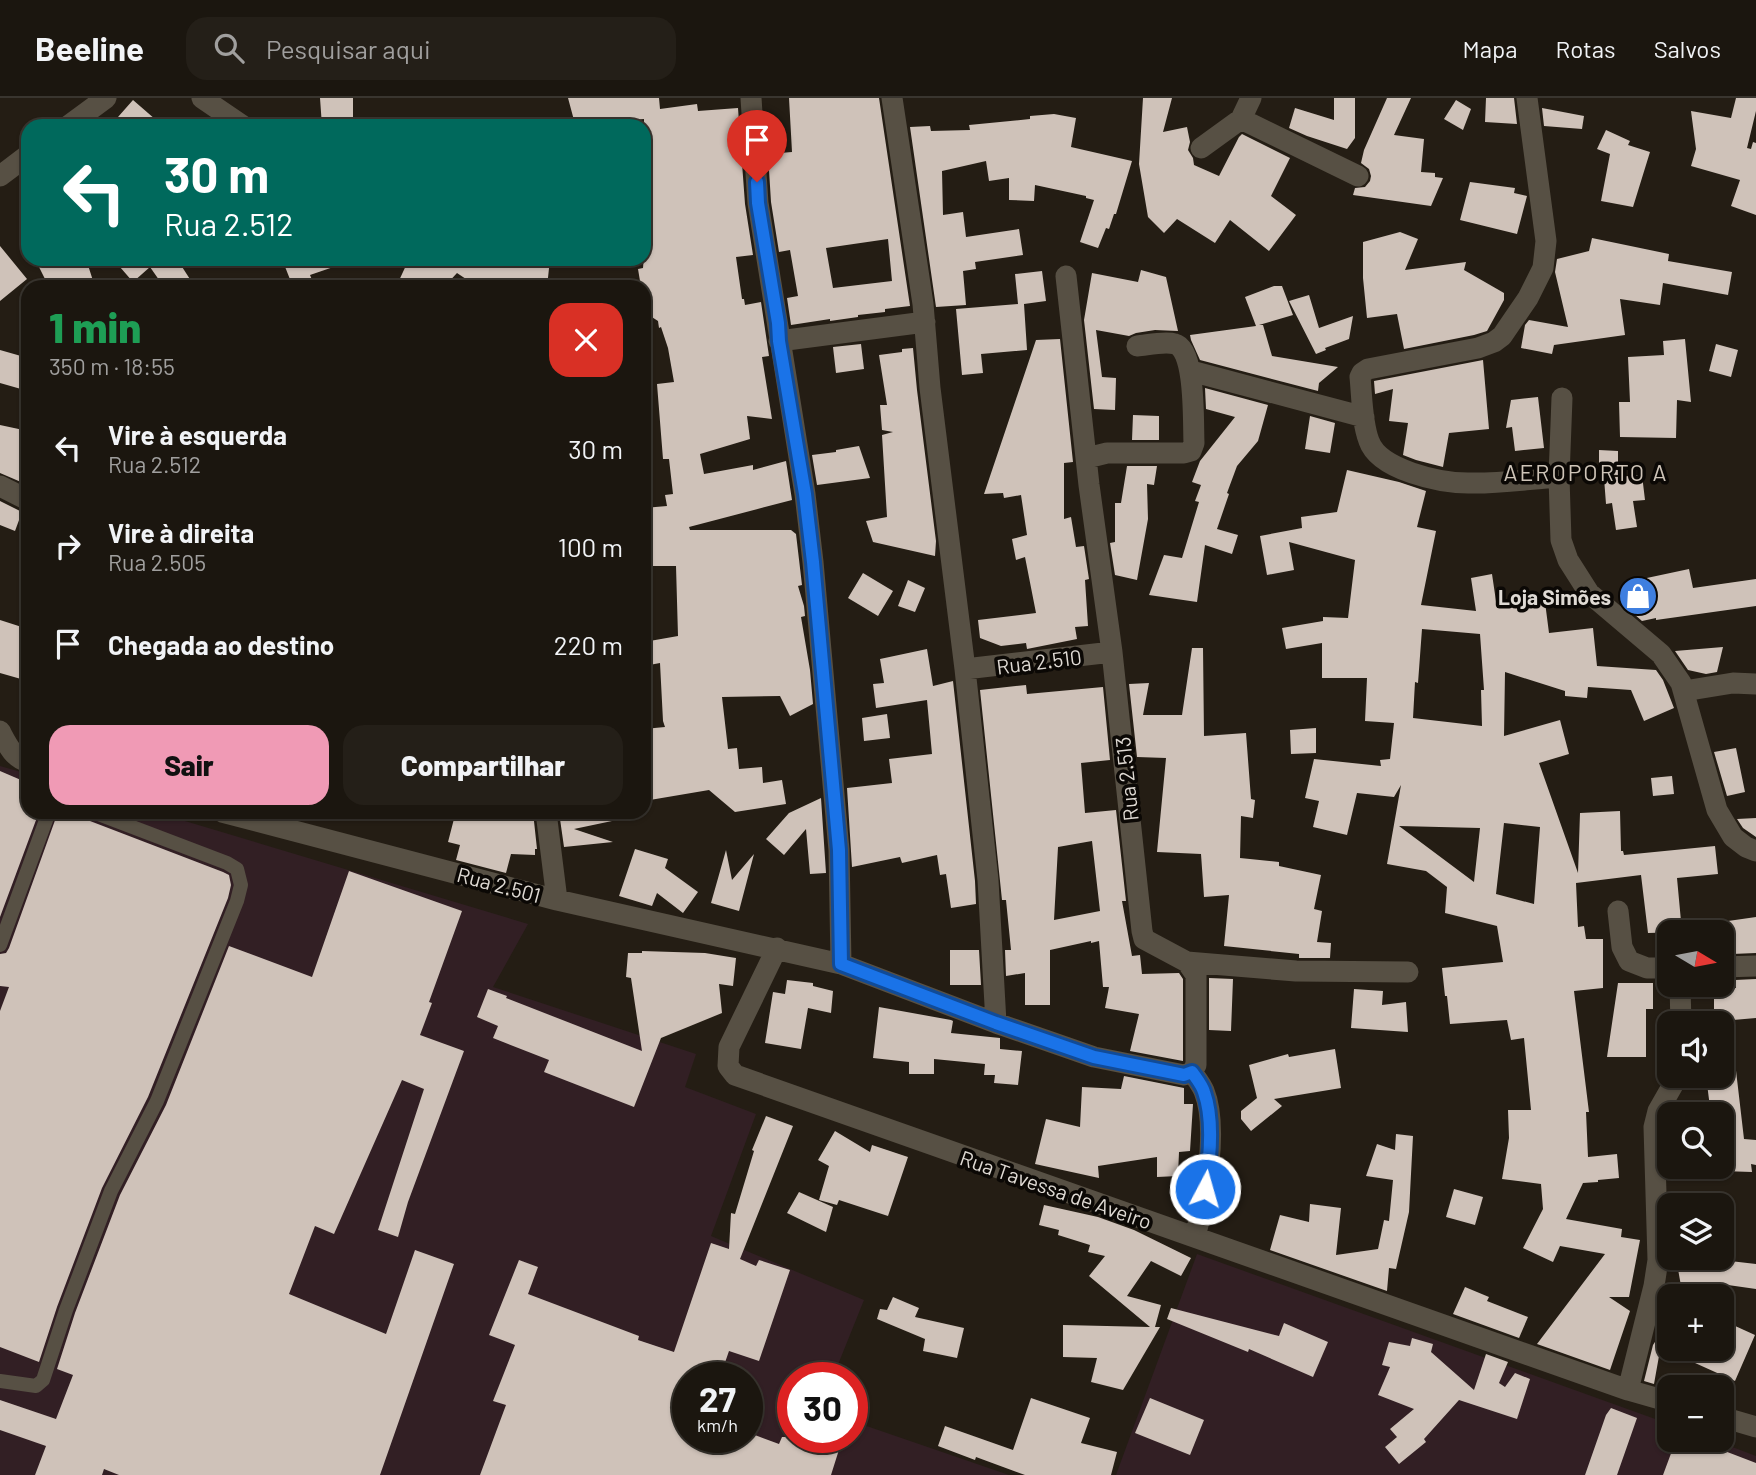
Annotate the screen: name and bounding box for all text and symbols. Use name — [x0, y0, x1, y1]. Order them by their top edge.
search box — [186, 17, 676, 80]
text: Beeline — [35, 28, 144, 68]
icon: search — [210, 29, 248, 67]
text: Pesquisar aqui — [266, 33, 431, 64]
text: Mapa — [1463, 34, 1518, 63]
text: Rotas — [1556, 34, 1616, 63]
text: Salvos — [1654, 34, 1721, 63]
pin — [727, 110, 787, 182]
icon: arrive — [738, 121, 776, 159]
text: 30 m — [164, 144, 269, 203]
icon: left — [49, 147, 140, 238]
text: Rua 2.512 — [164, 204, 293, 242]
text: 1 min — [49, 301, 141, 351]
button: close — [549, 303, 623, 377]
text: 350 m · 18:55 — [49, 352, 175, 380]
text: Vire à esquerda — [108, 419, 287, 450]
icon: left — [49, 429, 87, 467]
text: 30 m — [568, 433, 623, 464]
text: Rua 2.512 — [108, 450, 201, 478]
district label: AEROPORTO A — [1503, 458, 1669, 486]
text: Vire à direita — [108, 517, 254, 548]
icon: right — [49, 527, 87, 565]
text: 100 m — [558, 531, 623, 562]
text: Rua 2.505 — [108, 548, 206, 576]
shop icon: Loja Simões — [1617, 575, 1659, 617]
place label: Loja Simões — [1498, 584, 1611, 609]
icon: arrive — [49, 625, 87, 663]
text: Chegada ao destino — [108, 629, 334, 660]
text: 220 m — [554, 629, 623, 660]
street label: Rua 2.510 — [995, 643, 1083, 679]
button: Sair — [49, 725, 329, 805]
button: Compartilhar — [343, 725, 623, 805]
street label: Rua 2.513 — [1109, 736, 1143, 822]
street label: Rua 2.501 — [454, 861, 544, 907]
north arrow — [1657, 920, 1734, 998]
map controls — [1657, 920, 1734, 1452]
button: sound — [1657, 1011, 1734, 1088]
button: search — [1657, 1102, 1734, 1179]
street label: Rua Tavessa de Aveiro — [957, 1144, 1155, 1234]
position arrow — [1168, 1152, 1242, 1226]
button: layers — [1657, 1193, 1734, 1270]
button: + — [1657, 1284, 1734, 1361]
speed limit sign: 30 — [777, 1362, 868, 1453]
button: − — [1657, 1375, 1734, 1452]
text: 27 — [699, 1377, 736, 1419]
text: km/h — [697, 1414, 738, 1436]

